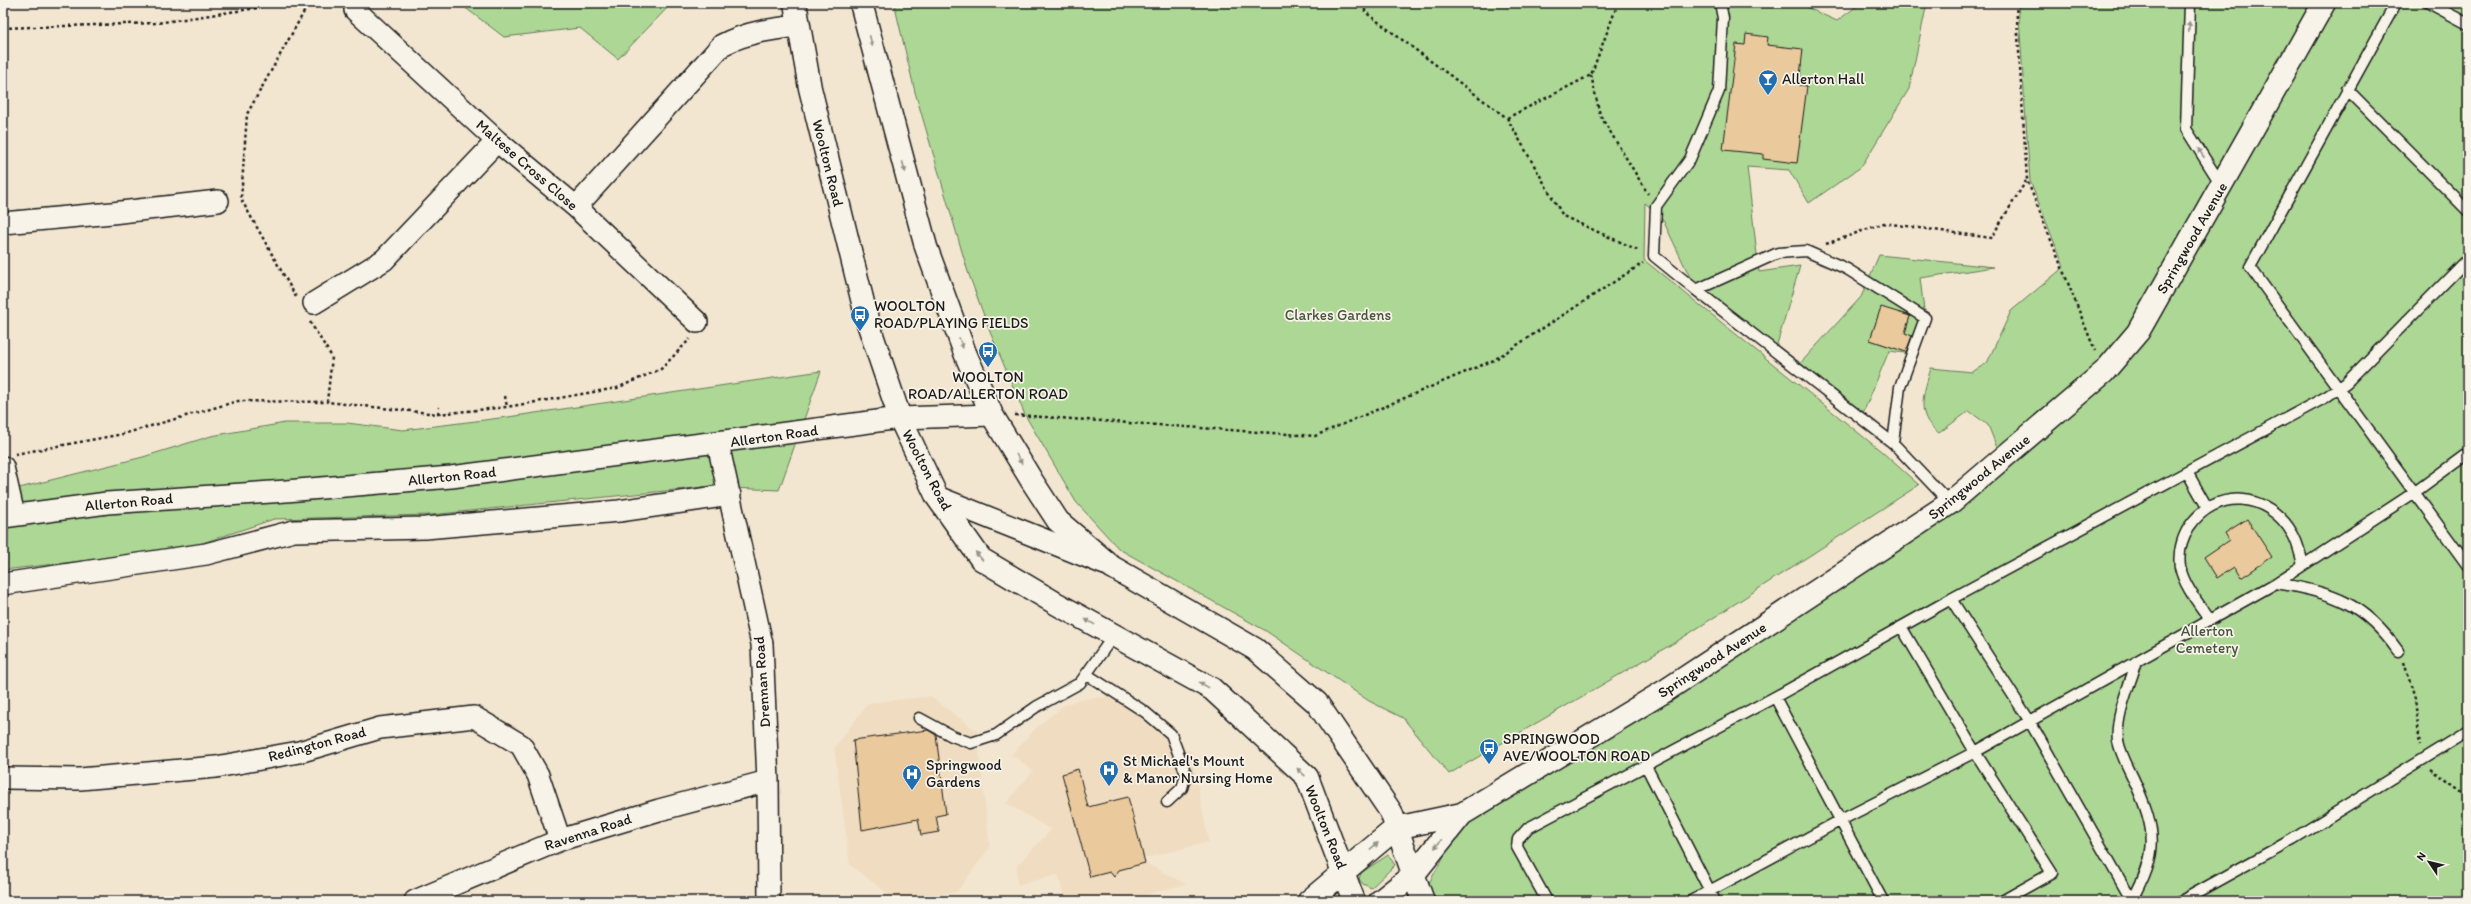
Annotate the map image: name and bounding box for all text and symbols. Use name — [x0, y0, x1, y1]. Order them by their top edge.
one-way arrow — [2186, 20, 2192, 33]
one-way arrow — [868, 35, 874, 47]
bar icon: Allerton Hall — [1757, 68, 1779, 96]
place label: Allerton Hall — [1782, 70, 1865, 88]
street label: Maltese Cross Close — [472, 116, 582, 214]
street label: Woolton Road — [808, 118, 848, 209]
one-way arrow — [2197, 148, 2205, 158]
one-way arrow — [901, 161, 907, 173]
street label: Springwood Avenue — [2153, 179, 2231, 297]
place label: WOOLTON ROAD/PLAYING FIELDS — [874, 297, 1028, 332]
bus stop icon: WOOLTON ROAD/PLAYING FIELDS — [849, 304, 871, 332]
park label: Clarkes Gardens — [1285, 306, 1392, 324]
one-way arrow — [959, 338, 965, 350]
bus stop icon: WOOLTON ROAD/ALLERTON ROAD — [977, 340, 999, 368]
place label: WOOLTON ROAD/ALLERTON ROAD — [908, 368, 1068, 403]
street label: Allerton Road — [729, 421, 819, 451]
street label: Woolton Road — [898, 426, 956, 514]
street label: Springwood Avenue — [1924, 430, 2034, 524]
one-way arrow — [1015, 454, 1023, 464]
street label: Allerton Road — [407, 462, 497, 490]
street label: Allerton Road — [84, 489, 174, 515]
one-way arrow — [975, 550, 984, 561]
street label: Springwood Avenue — [1654, 618, 1770, 702]
one-way arrow — [1084, 619, 1096, 626]
park label: Allerton Cemetery — [2176, 622, 2238, 657]
street label: Drennan Road — [750, 636, 774, 728]
one-way arrow — [1198, 682, 1210, 688]
street label: Redington Road — [266, 722, 368, 766]
place label: SPRINGWOOD AVE/WOOLTON ROAD — [1503, 730, 1650, 765]
bus stop icon: SPRINGWOOD AVE/WOOLTON ROAD — [1478, 737, 1500, 765]
place label: St Michael's Mount & Manor Nursing Home — [1123, 752, 1273, 787]
place label: Springwood Gardens — [926, 756, 1002, 791]
hospital icon: St Michael's Mount & Manor Nursing Home — [1098, 759, 1120, 787]
hospital icon: Springwood Gardens — [901, 763, 923, 791]
one-way arrow — [1296, 767, 1306, 777]
street label: Woolton Road — [1301, 782, 1351, 872]
street label: Ravenna Road — [542, 809, 635, 855]
one-way arrow — [1433, 838, 1442, 849]
one-way arrow — [1369, 842, 1380, 851]
north arrow — [2409, 842, 2449, 882]
text: N — [2414, 850, 2429, 863]

